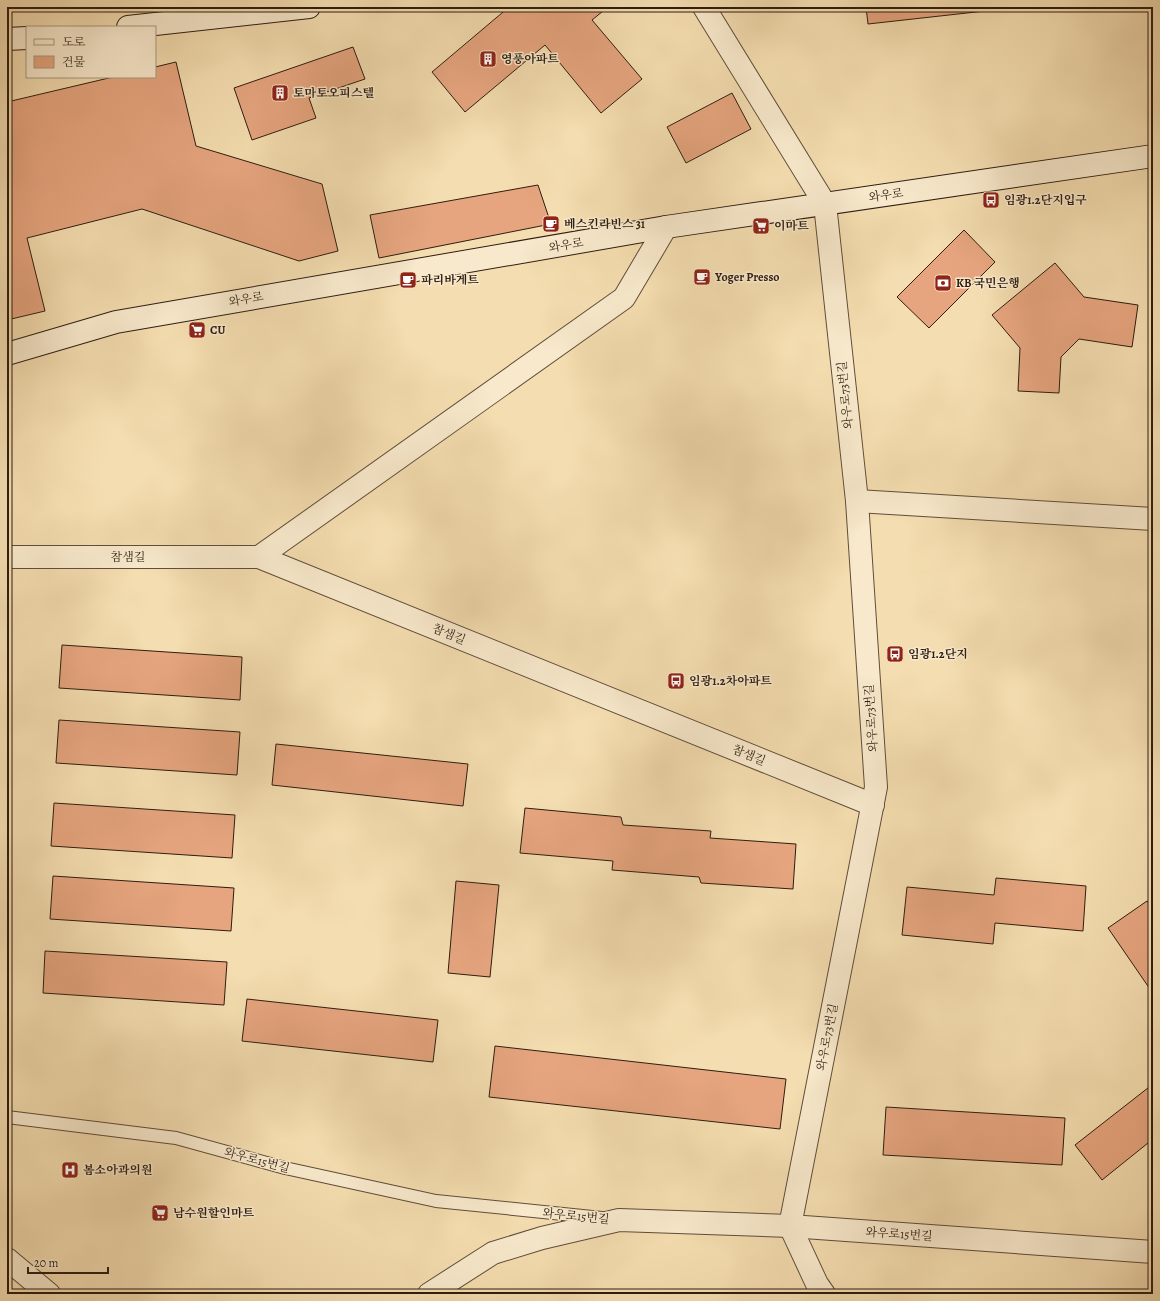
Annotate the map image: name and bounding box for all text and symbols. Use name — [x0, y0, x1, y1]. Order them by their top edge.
legend — [26, 26, 156, 78]
text: 도로 — [62, 34, 86, 50]
building icon: 영풍아파트 — [478, 49, 498, 69]
place label: 영풍아파트 — [501, 51, 559, 67]
text: 건물 — [62, 54, 86, 70]
building icon: 토마토오피스텔 — [270, 83, 290, 103]
place label: 토마토오피스텔 — [293, 85, 374, 101]
street label: 와우로 — [868, 185, 905, 205]
bus stop icon: 임광1.2단지입구 — [981, 190, 1001, 210]
place label: 임광1.2단지입구 — [1004, 192, 1087, 208]
cafe icon: 베스킨라빈스 31 — [541, 214, 561, 234]
place label: 베스킨라빈스 31 — [564, 216, 646, 232]
supermarket icon: 이마트 — [751, 216, 771, 236]
place label: 이마트 — [774, 218, 809, 234]
street label: 와우로 — [547, 234, 585, 256]
cafe icon: Yoger Presso — [692, 267, 712, 287]
place label: Yoger Presso — [714, 269, 780, 285]
cafe icon: 파리바게트 — [398, 270, 418, 290]
place label: 파리바게트 — [421, 272, 479, 288]
bank icon: KB 국민은행 — [933, 273, 953, 293]
place label: KB 국민은행 — [956, 275, 1020, 291]
street label: 와우로 — [227, 288, 265, 310]
supermarket icon: CU — [187, 320, 207, 340]
place label: CU — [210, 322, 225, 338]
street label: 와우로73번길 — [833, 360, 857, 430]
street label: 참샘길 — [111, 549, 145, 565]
street label: 참샘길 — [430, 620, 468, 648]
bus stop icon: 임광1.2단지 — [885, 644, 905, 664]
place label: 임광1.2단지 — [908, 646, 968, 662]
bus stop icon: 임광1.2차아파트 — [666, 671, 686, 691]
place label: 임광1.2차아파트 — [689, 673, 772, 689]
street label: 와우로73번길 — [861, 684, 881, 752]
street label: 참샘길 — [730, 741, 768, 769]
street label: 와우로73번길 — [813, 1002, 841, 1072]
street label: 와우로15번길 — [222, 1144, 292, 1176]
hospital icon: 봄소아과의원 — [60, 1160, 80, 1180]
place label: 봄소아과의원 — [83, 1162, 153, 1178]
supermarket icon: 남수원할인마트 — [150, 1203, 170, 1223]
place label: 남수원할인마트 — [173, 1205, 255, 1221]
street label: 와우로15번길 — [542, 1205, 610, 1227]
street label: 와우로15번길 — [865, 1224, 933, 1244]
scale bar — [28, 1249, 108, 1275]
text: 20 m — [34, 1255, 58, 1271]

